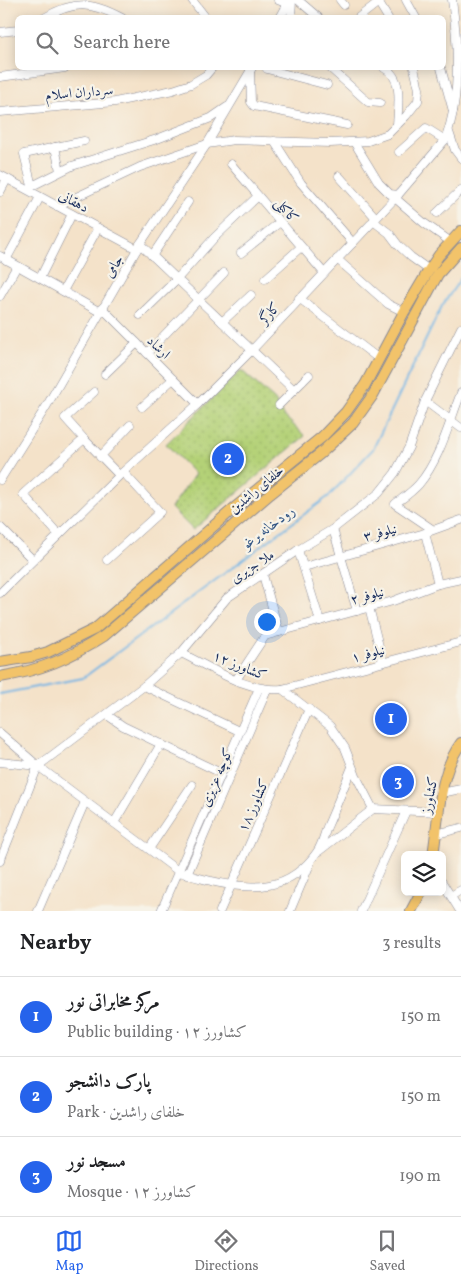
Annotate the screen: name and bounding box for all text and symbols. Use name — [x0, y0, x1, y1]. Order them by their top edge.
search box — [15, 15, 446, 70]
icon: search — [33, 29, 61, 57]
text: Search here — [73, 30, 170, 56]
street label: سرداران اسلام — [44, 81, 114, 108]
street label: دهقانی — [55, 187, 92, 218]
street label: کاکیلی — [270, 194, 302, 228]
street label: جامی — [100, 252, 129, 282]
street label: کارگر — [253, 298, 285, 331]
street label: ارشاد — [142, 332, 174, 364]
pin: 2 — [212, 440, 244, 478]
street label: خلفای راشدین — [225, 462, 288, 519]
water label: رودخانه یرغو — [237, 501, 300, 556]
street label: نیلوفر ۳ — [361, 520, 399, 547]
street label: ملا جزیری — [227, 546, 278, 588]
street label: نیلوفر ۲ — [348, 583, 386, 610]
your location — [254, 609, 280, 635]
street label: نیلوفر ۱ — [349, 641, 387, 668]
street label: کشاورز ۱۲ — [210, 647, 269, 686]
pin: 1 — [375, 700, 407, 738]
street label: کوچه عزیزی — [196, 745, 238, 810]
pin: 3 — [382, 763, 414, 801]
street label: کشاورز — [417, 775, 443, 817]
street label: کشاورز ۱۸ — [234, 776, 275, 835]
map controls — [401, 851, 446, 896]
button: layers — [401, 851, 446, 896]
text: Nearby — [20, 929, 91, 958]
text: 3 results — [382, 933, 441, 955]
text: مرکز مخابراتی نور — [67, 989, 160, 1015]
text: 1 — [33, 1006, 39, 1028]
text: 150 m — [400, 1006, 441, 1028]
text: Public building · کشاورز ۱۲ — [67, 1022, 247, 1044]
text: پارک دانشجو — [67, 1069, 151, 1095]
text: 2 — [32, 1086, 40, 1108]
text: 150 m — [400, 1086, 441, 1108]
text: Park · خلفای راشدین — [67, 1102, 185, 1124]
text: مسجد نور — [67, 1149, 126, 1175]
text: 3 — [32, 1166, 40, 1188]
text: 190 m — [399, 1166, 441, 1188]
text: Mosque · کشاورز ۱۲ — [67, 1182, 196, 1204]
tab: Map — [55, 1227, 83, 1276]
tab: Directions — [194, 1227, 259, 1276]
tab: Saved — [369, 1227, 406, 1276]

